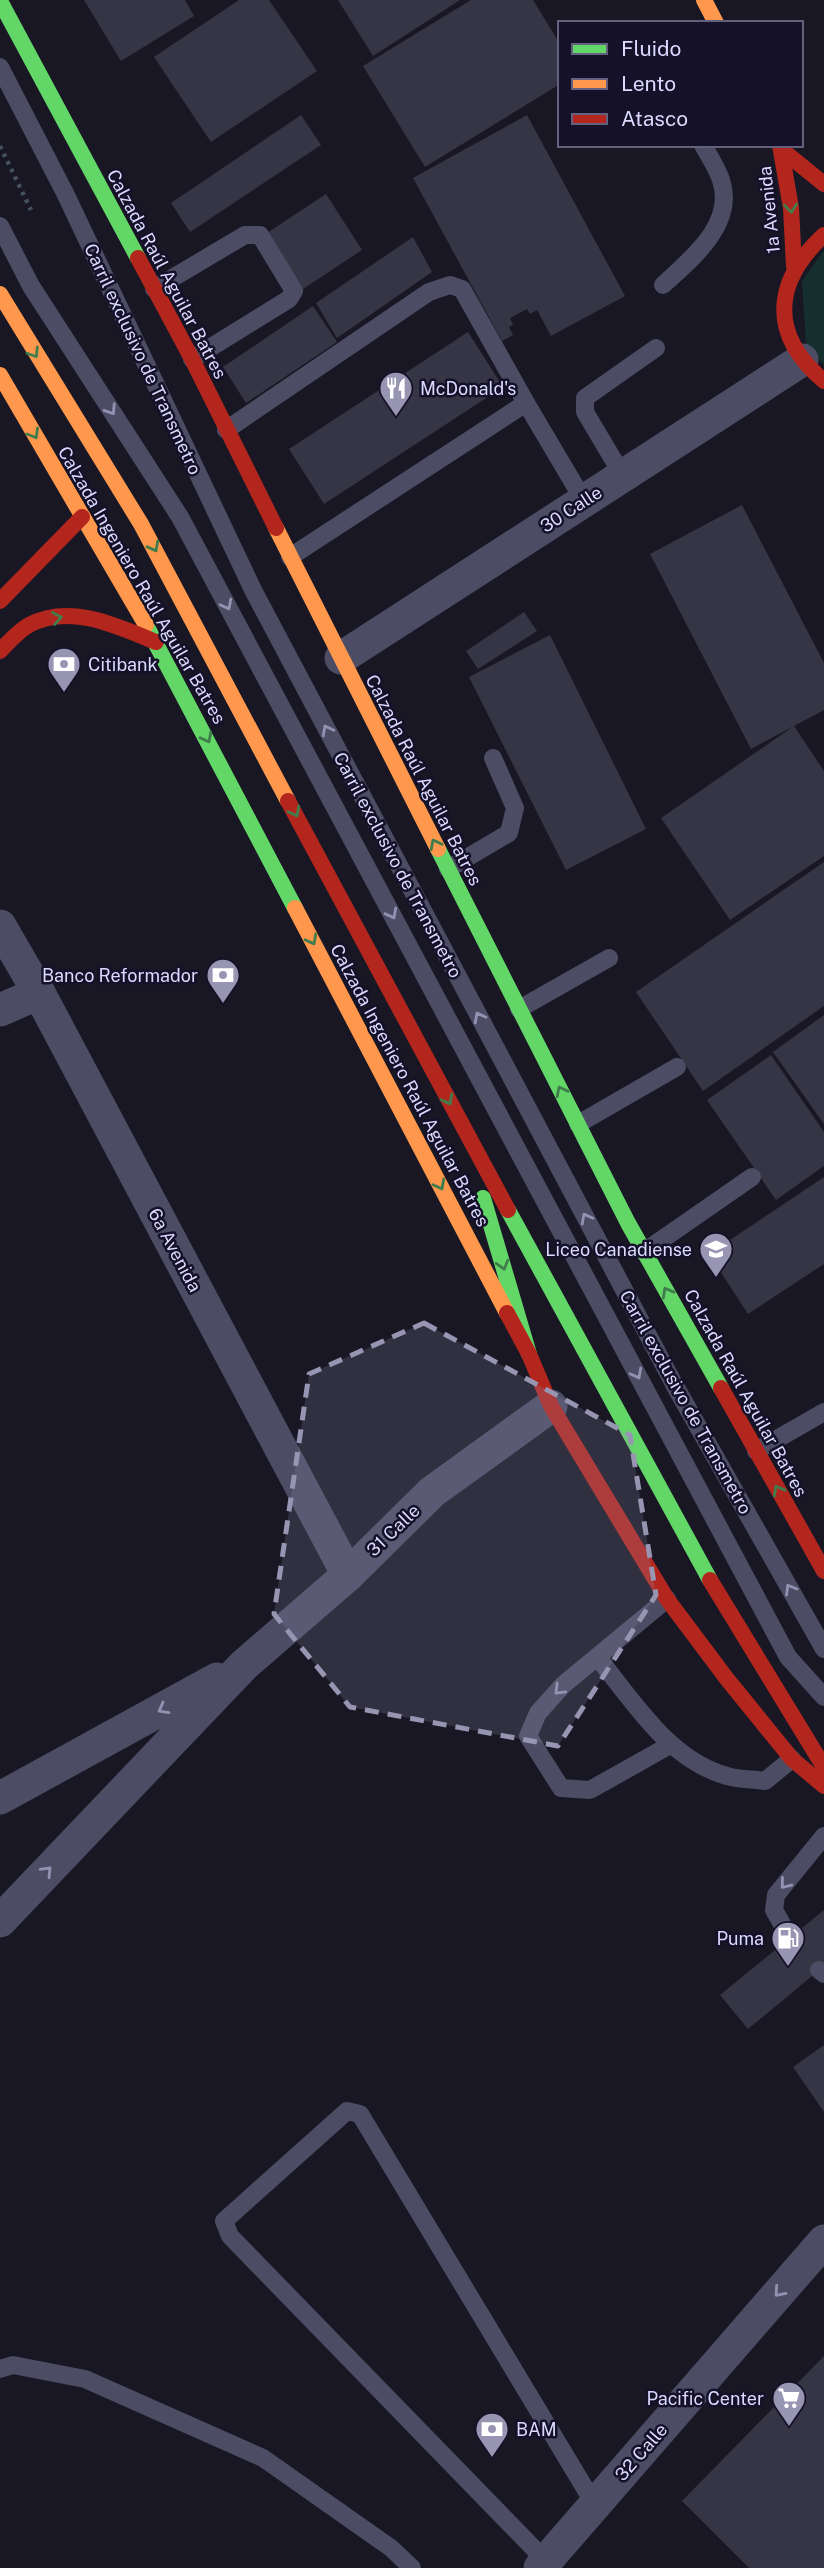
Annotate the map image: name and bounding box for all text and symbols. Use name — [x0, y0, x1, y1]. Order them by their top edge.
legend — [558, 21, 803, 147]
text: Fluido — [621, 36, 681, 61]
text: Lento — [621, 71, 676, 96]
text: Atasco — [621, 106, 688, 131]
street label: 1a Avenida — [754, 165, 784, 255]
street label: Calzada Raúl Aguilar Batres — [103, 166, 231, 382]
one-way arrow — [783, 202, 798, 214]
street label: Carril exclusivo de Transmetro — [80, 240, 206, 478]
one-way arrow — [26, 345, 39, 358]
restaurant icon: McDonald's — [377, 369, 415, 418]
place label: McDonald's — [420, 378, 516, 399]
one-way arrow — [103, 402, 115, 415]
one-way arrow — [26, 427, 39, 440]
street label: Calzada Ingeniero Raúl Aguilar Batres — [54, 443, 230, 727]
street label: 30 Calle — [536, 481, 606, 537]
one-way arrow — [145, 539, 159, 552]
one-way arrow — [219, 598, 232, 611]
one-way arrow — [51, 611, 63, 626]
bank icon: Citibank — [45, 645, 83, 694]
place label: Citibank — [88, 654, 158, 675]
street label: Calzada Raúl Aguilar Batres — [362, 671, 486, 889]
one-way arrow — [321, 725, 335, 737]
one-way arrow — [198, 731, 212, 744]
street label: Carril exclusivo de Transmetro — [329, 749, 467, 981]
one-way arrow — [287, 805, 300, 818]
one-way arrow — [430, 839, 444, 851]
one-way arrow — [384, 907, 397, 919]
one-way arrow — [304, 933, 318, 945]
street label: Calzada Ingeniero Raúl Aguilar Batres — [326, 940, 494, 1230]
bank icon: Banco Reformador — [204, 956, 242, 1005]
place label: Banco Reformador — [42, 965, 198, 986]
one-way arrow — [474, 1012, 487, 1025]
one-way arrow — [555, 1085, 569, 1098]
one-way arrow — [440, 1093, 453, 1105]
one-way arrow — [432, 1178, 446, 1190]
street label: 6a Avenida — [144, 1205, 206, 1295]
one-way arrow — [580, 1213, 594, 1226]
school or university icon: Liceo Canadiense — [697, 1230, 735, 1279]
place label: Liceo Canadiense — [545, 1239, 692, 1260]
one-way arrow — [494, 1259, 509, 1271]
street label: Carril exclusivo de Transmetro — [616, 1286, 756, 1518]
street label: Calzada Raúl Aguilar Batres — [680, 1286, 812, 1500]
one-way arrow — [662, 1287, 675, 1299]
one-way arrow — [629, 1367, 643, 1380]
one-way arrow — [773, 1485, 786, 1497]
street label: 31 Calle — [362, 1500, 424, 1560]
one-way arrow — [785, 1584, 798, 1597]
one-way arrow — [555, 1682, 568, 1695]
one-way arrow — [157, 1701, 170, 1714]
one-way arrow — [39, 1866, 52, 1879]
one-way arrow — [780, 1876, 793, 1888]
fuel station icon: Puma — [769, 1919, 807, 1968]
place label: Puma — [717, 1928, 764, 1949]
one-way arrow — [775, 2284, 787, 2297]
supermarket icon: Pacific Center — [770, 2379, 808, 2428]
place label: Pacific Center — [646, 2388, 764, 2409]
bank icon: BAM — [473, 2410, 511, 2459]
place label: BAM — [516, 2419, 557, 2440]
street label: 32 Calle — [610, 2419, 672, 2485]

